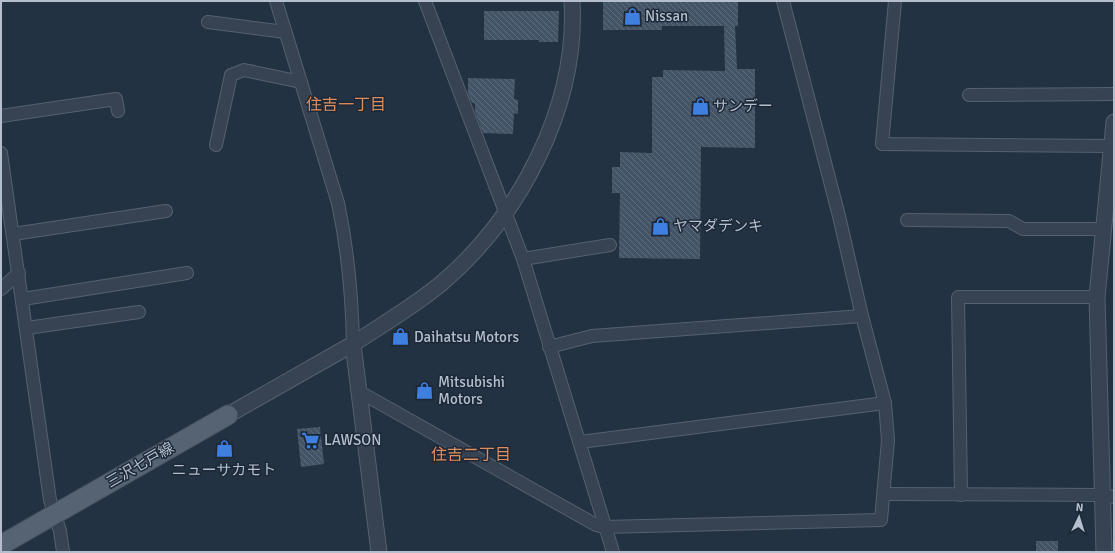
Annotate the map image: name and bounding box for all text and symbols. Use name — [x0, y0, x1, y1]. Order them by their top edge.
shop icon: Nissan — [622, 6, 642, 26]
place label: Nissan — [645, 7, 688, 25]
district label: 住吉一丁目 — [306, 95, 386, 115]
shop icon: サンデー — [690, 96, 710, 116]
place label: サンデー — [713, 97, 773, 115]
shop icon: ヤマダデンキ — [650, 216, 670, 236]
place label: ヤマダデンキ — [673, 217, 763, 235]
shop icon: Daihatsu Motors — [391, 327, 411, 347]
place label: Daihatsu Motors — [414, 328, 519, 346]
place label: Mitsubishi Motors — [438, 373, 505, 408]
shop icon: Mitsubishi Motors — [415, 381, 435, 401]
supermarket icon: LAWSON — [301, 430, 321, 450]
place label: LAWSON — [324, 431, 381, 449]
street label: 三沢七戸線 — [103, 438, 177, 492]
shop icon: ニューサカモト — [214, 439, 234, 459]
district label: 住吉二丁目 — [431, 445, 511, 465]
place label: ニューサカモト — [172, 461, 276, 479]
north arrow — [1059, 497, 1099, 537]
text: N — [1075, 501, 1084, 514]

